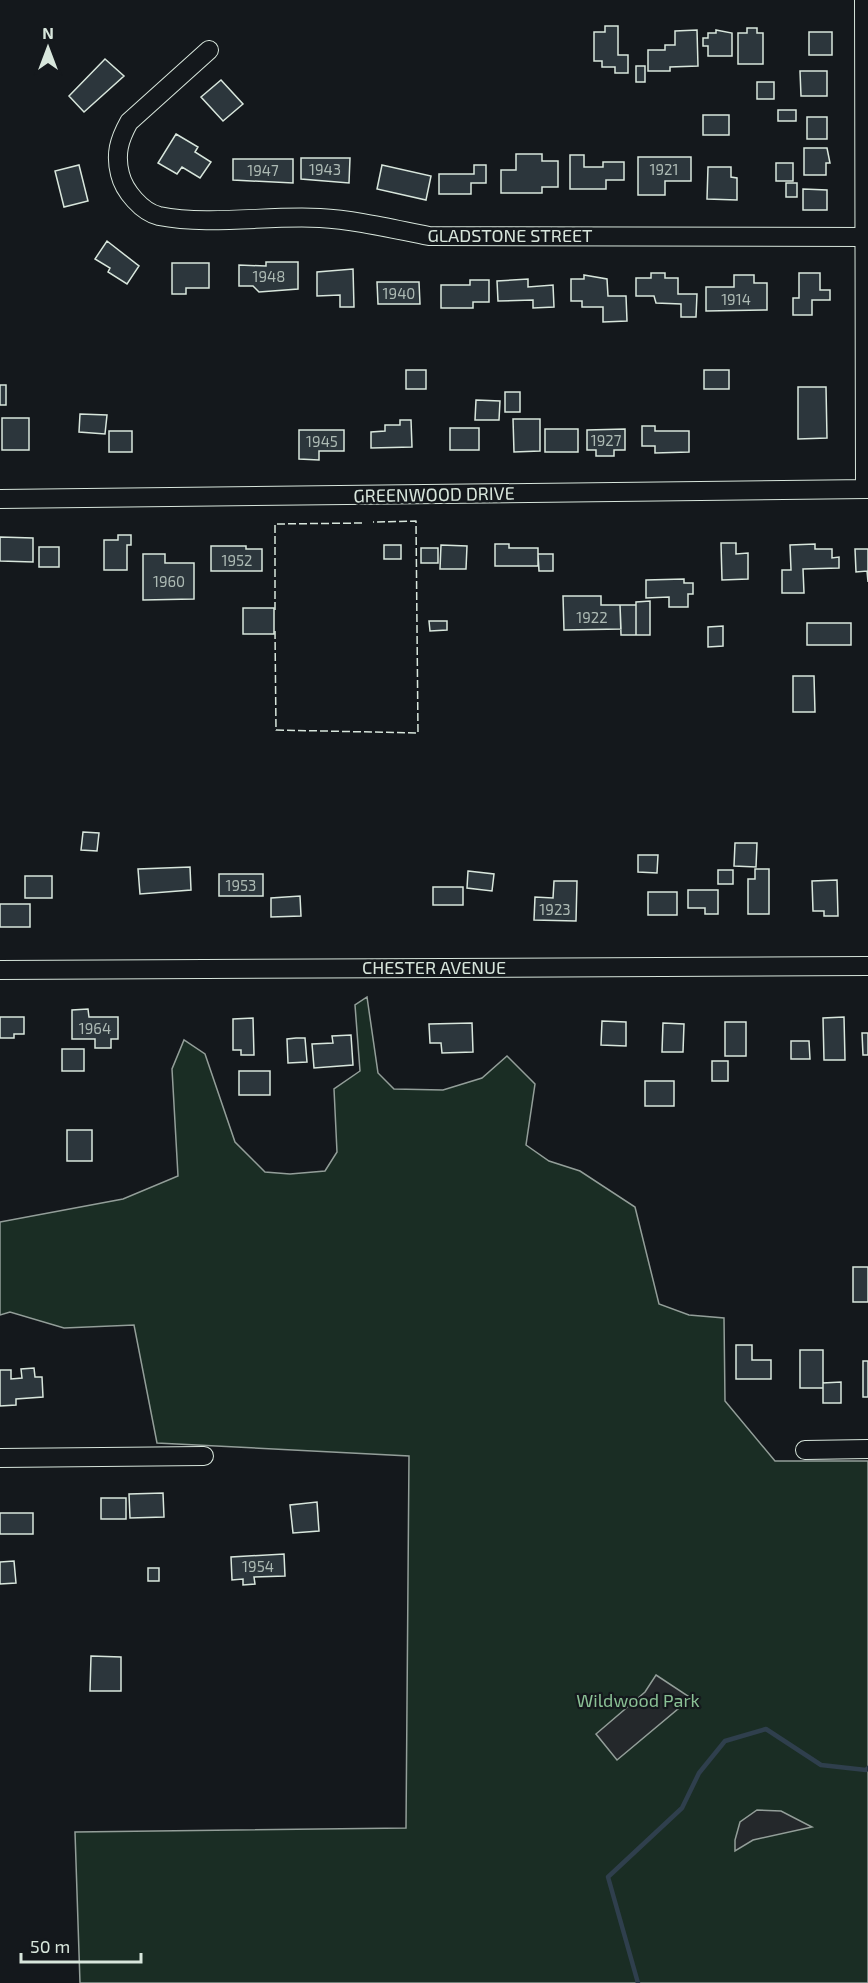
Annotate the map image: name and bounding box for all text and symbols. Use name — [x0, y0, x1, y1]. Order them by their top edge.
north arrow — [18, 18, 78, 78]
text: N — [42, 23, 54, 42]
house number: 1943 — [309, 160, 341, 178]
house number: 1921 — [650, 160, 678, 178]
house number: 1947 — [247, 161, 279, 179]
street label: GLADSTONE STREET — [427, 224, 593, 246]
house number: 1948 — [253, 267, 285, 285]
house number: 1940 — [383, 284, 415, 302]
house number: 1914 — [721, 290, 751, 308]
house number: 1927 — [591, 431, 622, 449]
house number: 1945 — [306, 432, 338, 450]
street label: GREENWOOD DRIVE — [353, 482, 515, 506]
house number: 1952 — [221, 551, 253, 569]
house number: 1960 — [153, 572, 185, 590]
house number: 1922 — [576, 608, 608, 626]
house number: 1953 — [226, 876, 256, 894]
house number: 1923 — [539, 900, 571, 918]
street label: CHESTER AVENUE — [362, 956, 506, 978]
house number: 1964 — [79, 1019, 111, 1037]
house number: 1954 — [242, 1557, 274, 1575]
park label: Wildwood Park — [576, 1689, 700, 1711]
scale bar — [21, 1926, 141, 1964]
text: 50 m — [30, 1935, 70, 1957]

